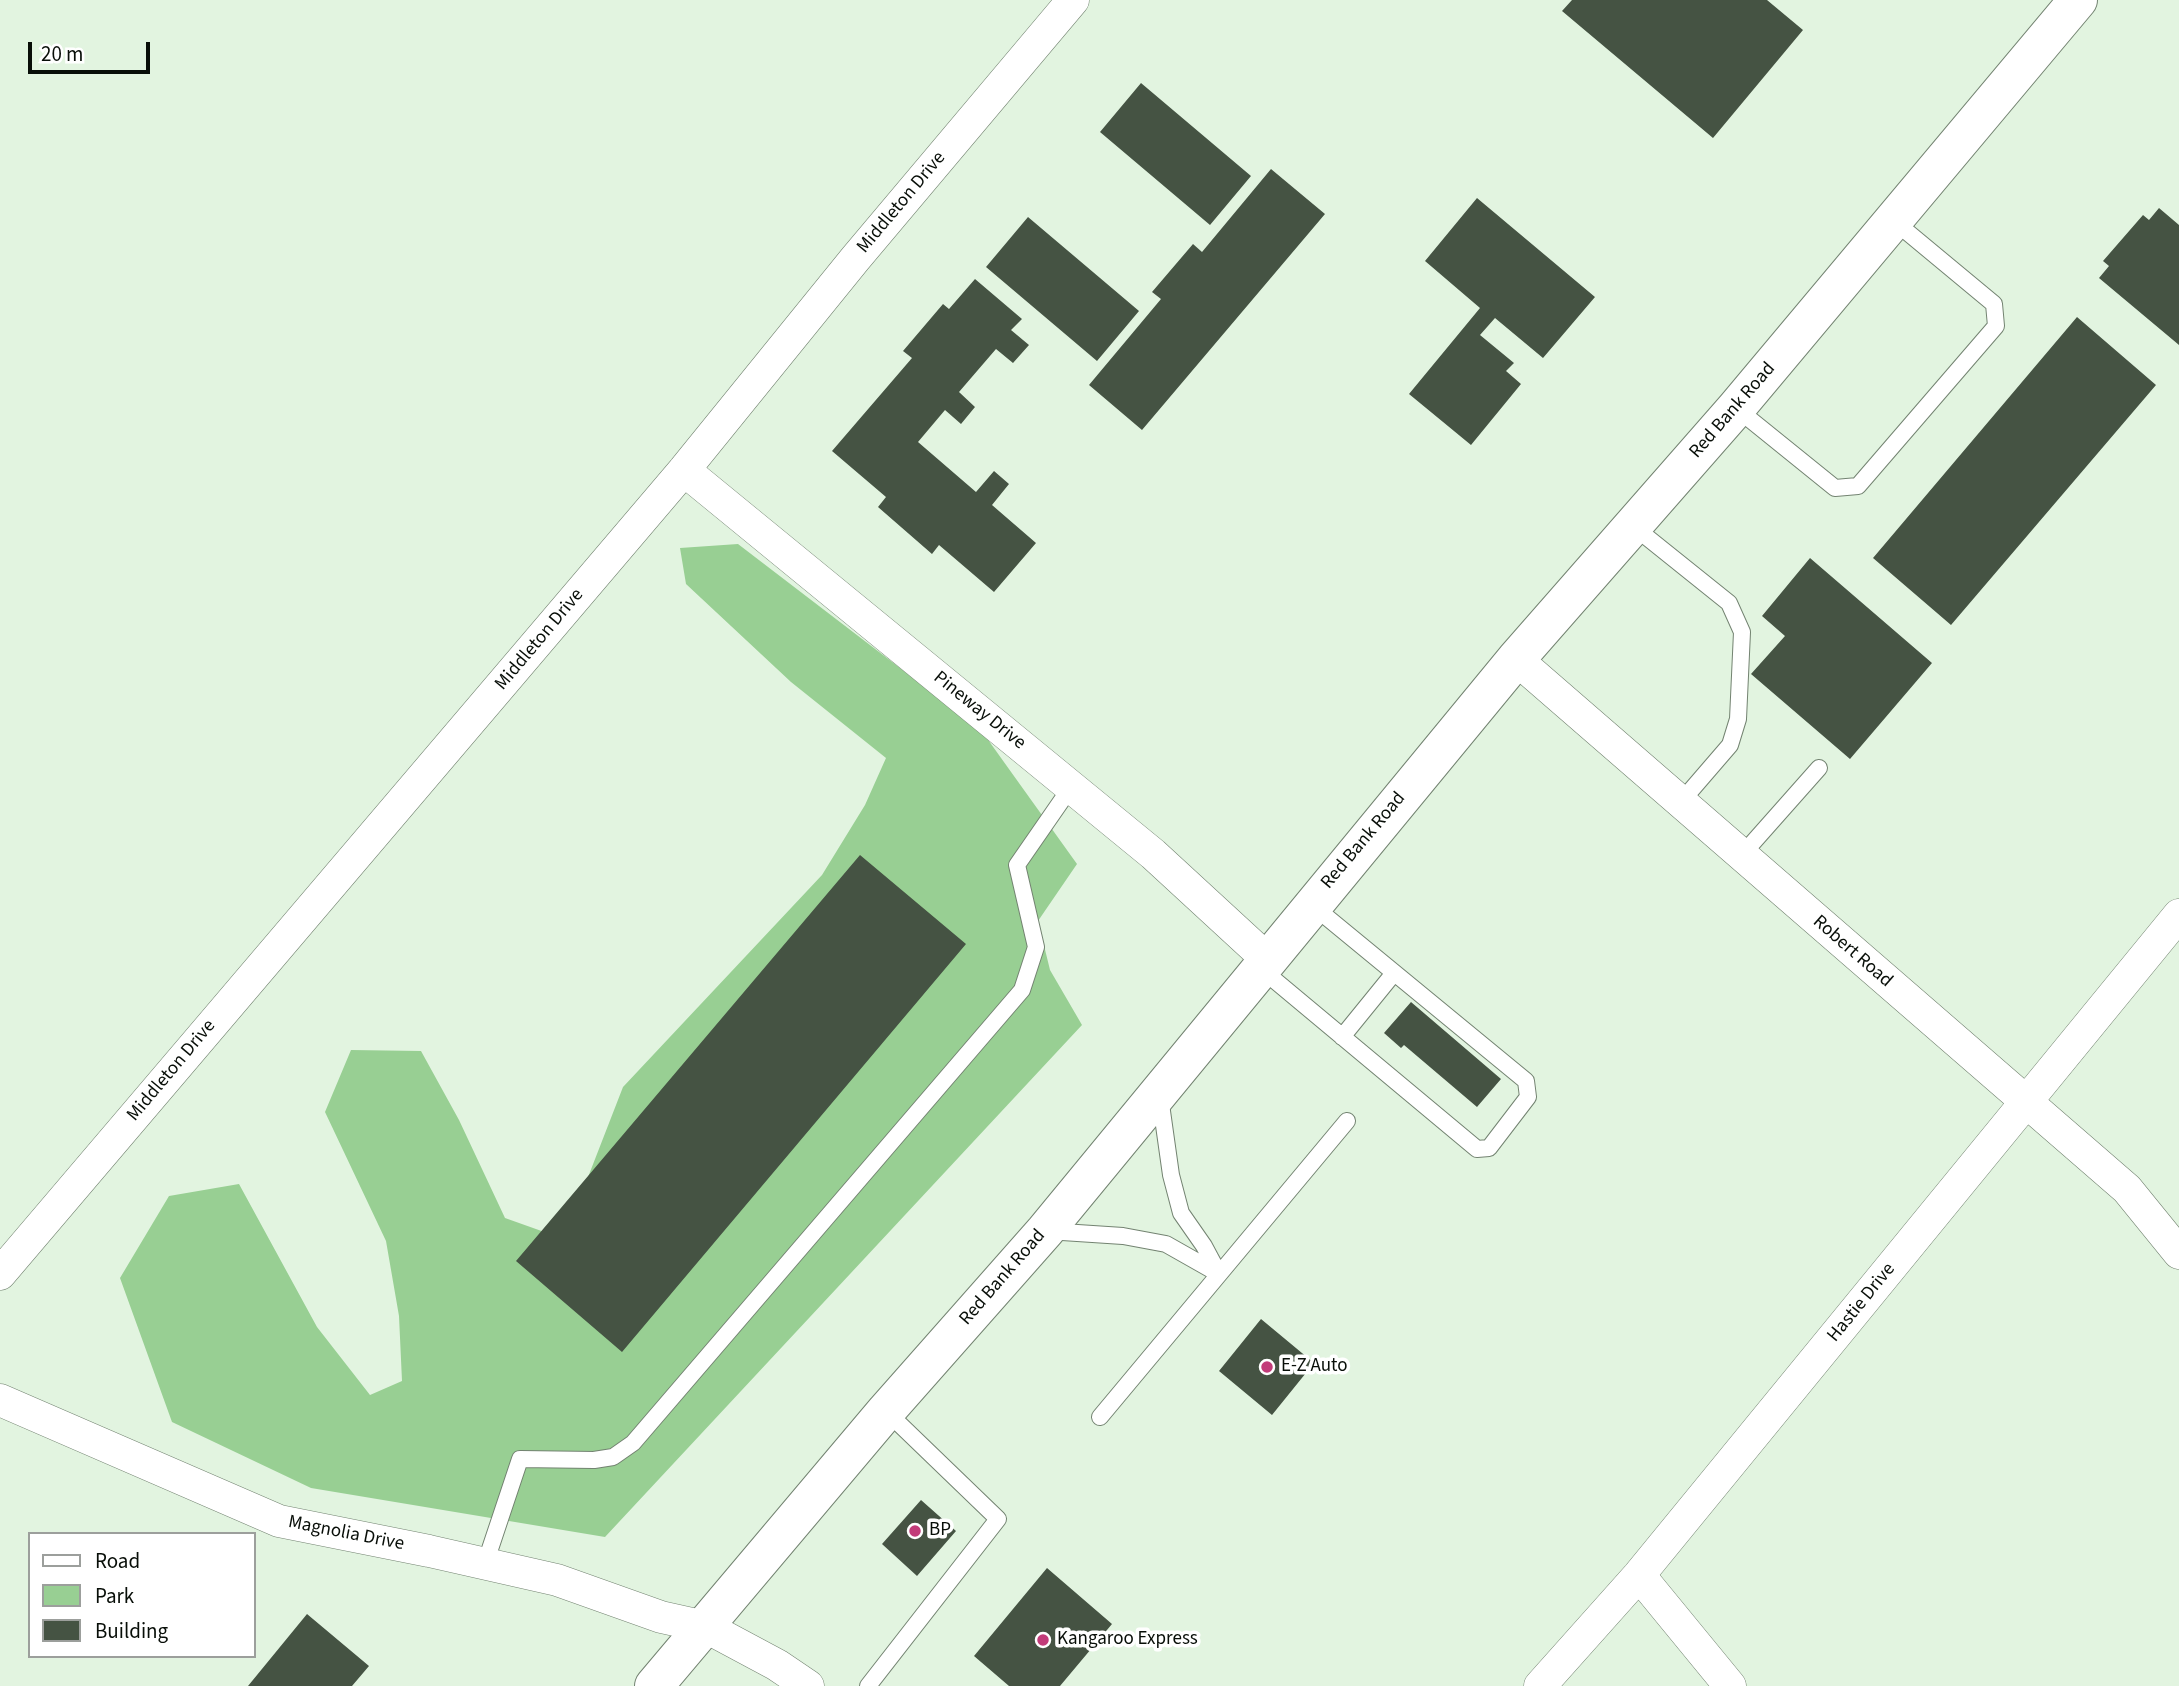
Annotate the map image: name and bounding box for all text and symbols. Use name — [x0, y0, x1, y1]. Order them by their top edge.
scale bar — [32, 28, 154, 72]
text: 20 m — [41, 39, 83, 69]
street label: Middleton Drive — [853, 148, 951, 258]
street label: Red Bank Road — [1685, 358, 1781, 464]
street label: Middleton Drive — [491, 585, 589, 695]
street label: Pineway Drive — [928, 667, 1030, 755]
street label: Red Bank Road — [1317, 788, 1411, 894]
street label: Robert Road — [1807, 911, 1897, 993]
street label: Middleton Drive — [123, 1016, 221, 1126]
street label: Red Bank Road — [955, 1225, 1051, 1331]
street label: Hastie Drive — [1823, 1259, 1901, 1347]
place label: E-Z Auto — [1281, 1356, 1348, 1378]
marker: E-Z Auto — [1259, 1359, 1275, 1375]
street label: Magnolia Drive — [286, 1512, 406, 1556]
place label: BP — [929, 1520, 951, 1542]
marker: BP — [907, 1523, 923, 1539]
legend — [28, 1532, 256, 1658]
text: Road — [95, 1546, 140, 1576]
text: Park — [95, 1581, 134, 1611]
text: Building — [95, 1616, 168, 1646]
place label: Kangaroo Express — [1057, 1629, 1198, 1651]
marker: Kangaroo Express — [1035, 1632, 1051, 1648]

